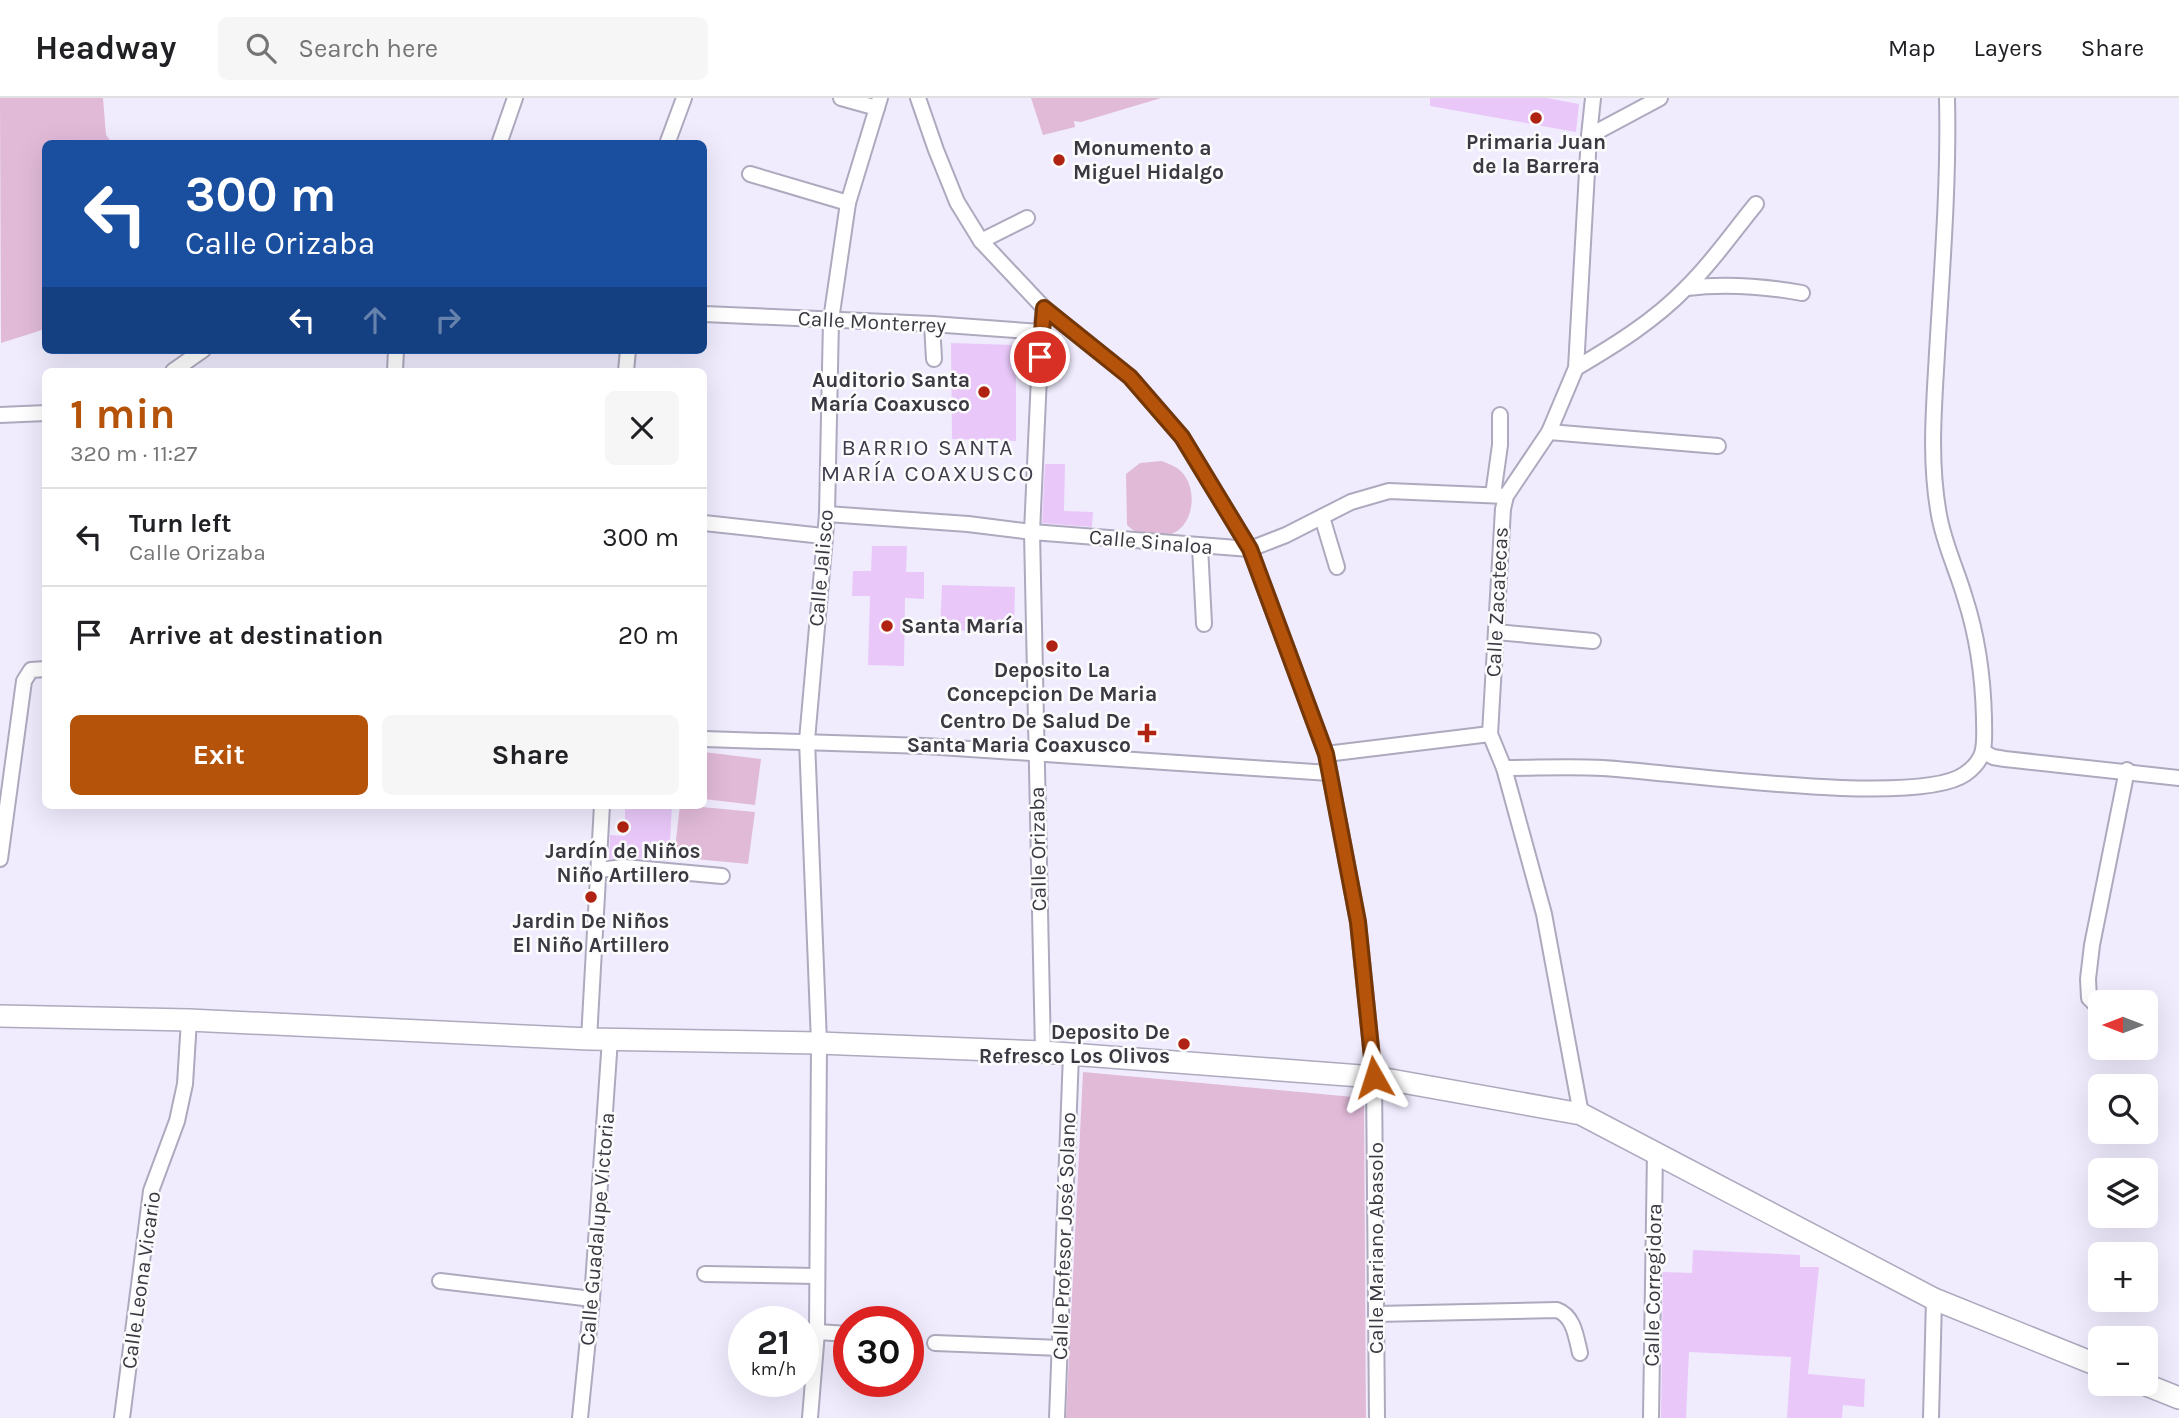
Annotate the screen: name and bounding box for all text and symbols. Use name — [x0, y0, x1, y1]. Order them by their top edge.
search box — [218, 17, 708, 80]
text: Headway — [35, 29, 176, 67]
icon: search — [242, 29, 280, 67]
text: Search here — [298, 33, 438, 64]
text: Map — [1888, 34, 1936, 62]
text: Layers — [1974, 34, 2043, 62]
text: Share — [2081, 34, 2144, 62]
marker: Primaria Juan de la Barrera — [1528, 110, 1544, 126]
place label: Primaria Juan de la Barrera — [1466, 130, 1606, 178]
place label: Monumento a Miguel Hidalgo — [1073, 136, 1224, 184]
marker: Monumento a Miguel Hidalgo — [1051, 152, 1067, 168]
text: 300 m — [185, 166, 336, 223]
icon: left — [70, 168, 161, 259]
text: Calle Orizaba — [185, 225, 375, 262]
icon: left — [283, 301, 321, 339]
icon: ahead — [356, 301, 394, 339]
icon: right — [429, 301, 467, 339]
street label: Calle Monterrey — [797, 306, 947, 338]
pin — [1010, 327, 1070, 387]
icon: arrive — [1021, 338, 1059, 376]
place label: Auditorio Santa María Coaxusco — [810, 368, 970, 416]
marker: Auditorio Santa María Coaxusco — [976, 384, 992, 400]
text: 1 min — [70, 389, 175, 439]
button: close — [605, 391, 679, 465]
district label: BARRIO SANTA MARÍA COAXUSCO — [821, 434, 1035, 487]
text: 320 m · 11:27 — [70, 440, 197, 467]
text: Turn left — [129, 508, 231, 539]
street label: Calle Jalisco — [804, 508, 838, 628]
icon: left — [70, 518, 108, 556]
text: 300 m — [602, 522, 679, 553]
street label: Calle Sinaloa — [1088, 525, 1214, 559]
street label: Calle Zacatecas — [1481, 526, 1513, 678]
text: Calle Orizaba — [129, 539, 266, 566]
place label: Santa María — [901, 614, 1024, 638]
icon: arrive — [70, 616, 108, 654]
marker: Santa María — [879, 618, 895, 634]
text: Arrive at destination — [129, 620, 383, 651]
text: 20 m — [618, 620, 679, 651]
marker: Deposito La Concepcion De Maria — [1044, 638, 1060, 654]
place label: Deposito La Concepcion De Maria — [947, 658, 1157, 706]
place label: Centro De Salud De Santa Maria Coaxusco — [907, 709, 1131, 757]
button: Exit — [70, 715, 368, 795]
button: Share — [382, 715, 679, 795]
marker: Centro De Salud De Santa Maria Coaxusco — [1137, 723, 1157, 743]
street label: Calle Orizaba — [1025, 786, 1051, 912]
marker: Jardín de Niños Niño Artillero — [615, 819, 631, 835]
place label: Jardín de Niños Niño Artillero — [545, 839, 701, 887]
marker: Jardin De Niños El Niño Artillero — [583, 889, 599, 905]
place label: Jardin De Niños El Niño Artillero — [513, 909, 669, 957]
north arrow — [2088, 990, 2158, 1060]
map controls — [2088, 990, 2158, 1396]
place label: Deposito De Refresco Los Olivos — [979, 1020, 1170, 1068]
marker: Deposito De Refresco Los Olivos — [1176, 1036, 1192, 1052]
position arrow — [1337, 1040, 1411, 1114]
button: search — [2088, 1074, 2158, 1144]
street label: Calle Guadalupe Victoria — [575, 1111, 619, 1347]
street label: Calle Profesor José Solano — [1048, 1112, 1080, 1360]
street label: Calle Mariano Abasolo — [1364, 1142, 1388, 1354]
button: layers — [2088, 1158, 2158, 1228]
street label: Calle Leona Vicario — [117, 1190, 165, 1370]
street label: Calle Corregidora — [1640, 1203, 1666, 1367]
button: + — [2088, 1242, 2158, 1312]
speed limit sign: 30 — [833, 1306, 924, 1397]
text: 21 — [757, 1322, 790, 1363]
button: − — [2088, 1326, 2158, 1396]
text: km/h — [751, 1358, 796, 1380]

